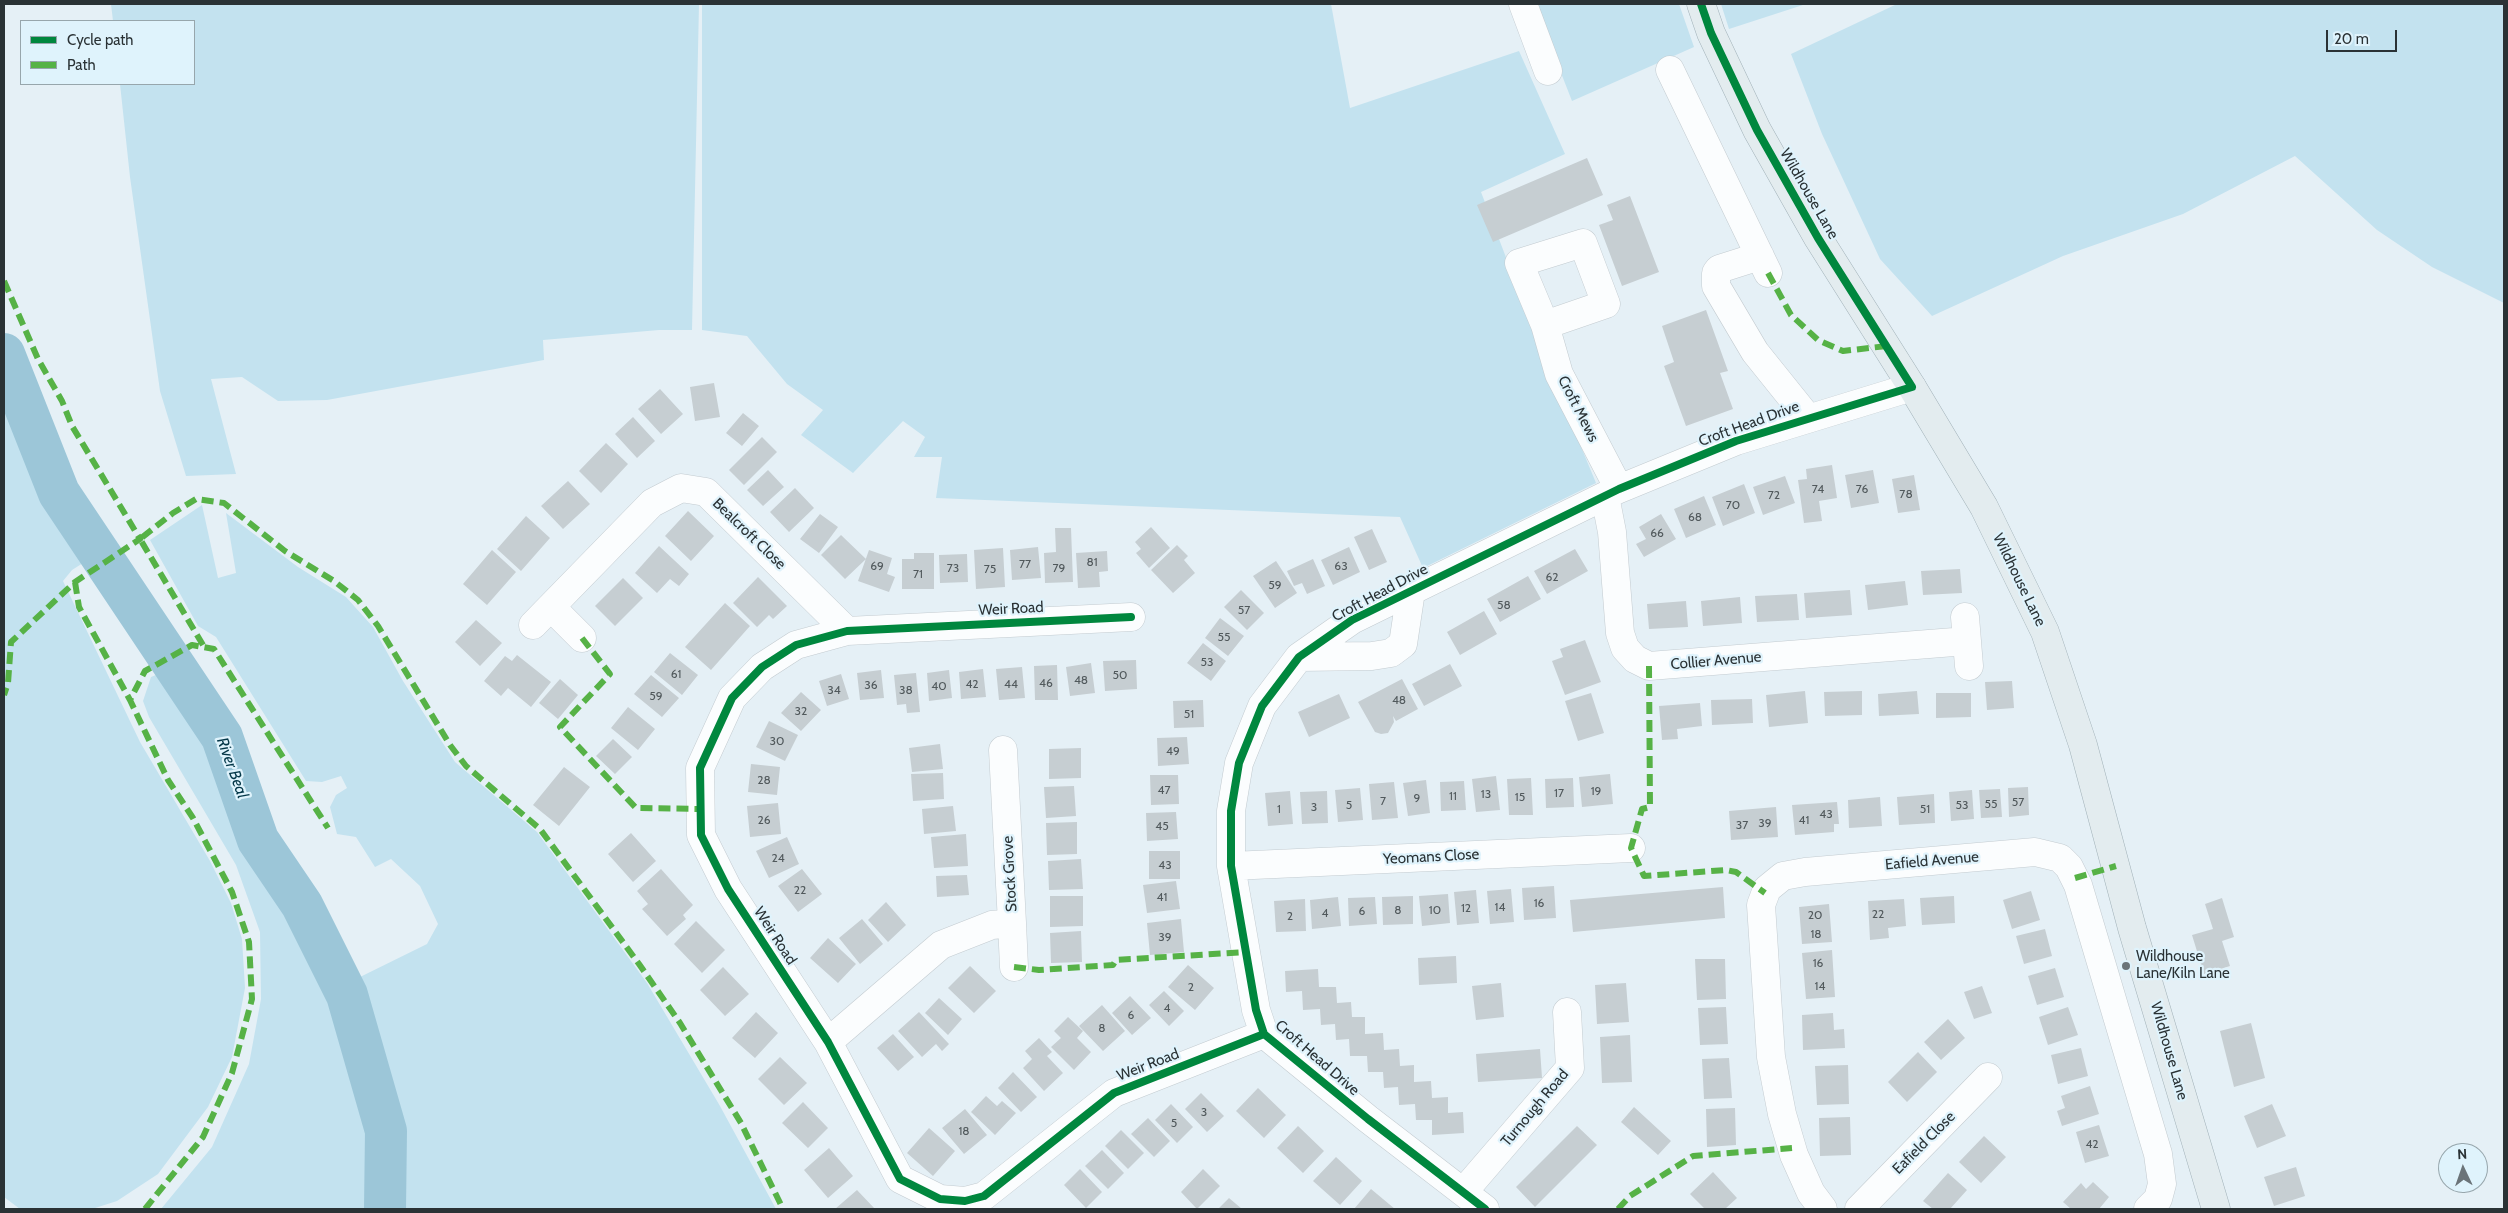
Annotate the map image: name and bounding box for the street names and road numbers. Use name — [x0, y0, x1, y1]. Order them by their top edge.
street label: Wildhouse Lane — [1776, 146, 1842, 242]
street label: Croft Mews — [1554, 373, 1602, 445]
street label: Croft Head Drive — [1696, 397, 1802, 451]
street label: Bealcroft Close — [709, 495, 789, 573]
street label: Wildhouse Lane — [1989, 530, 2049, 630]
street label: Croft Head Drive — [1329, 560, 1431, 626]
street label: Weir Road — [978, 598, 1044, 620]
street label: Collier Avenue — [1670, 648, 1762, 674]
street label: Stock Grove — [999, 835, 1021, 913]
street label: Yeomans Close — [1382, 845, 1480, 869]
street label: Eafield Avenue — [1884, 848, 1980, 874]
street label: Weir Road — [750, 904, 800, 968]
street label: Wildhouse Lane — [2146, 1000, 2192, 1102]
street label: Croft Head Drive — [1271, 1016, 1363, 1100]
street label: Weir Road — [1114, 1045, 1182, 1085]
street label: Turnough Road — [1497, 1066, 1573, 1150]
street label: Eafield Close — [1889, 1108, 1959, 1178]

